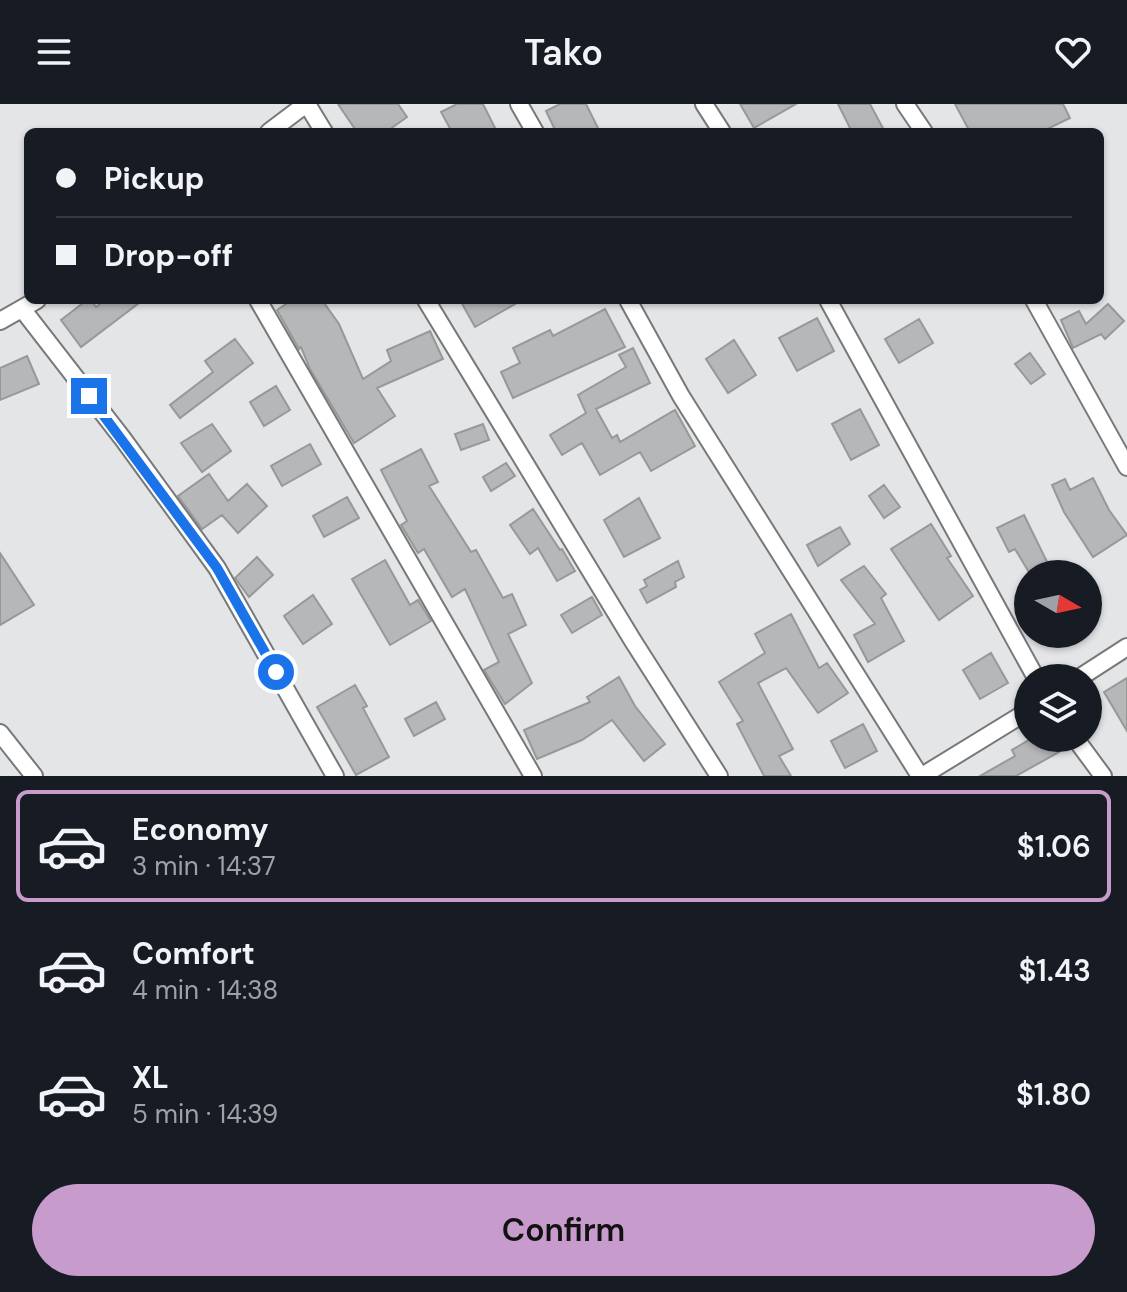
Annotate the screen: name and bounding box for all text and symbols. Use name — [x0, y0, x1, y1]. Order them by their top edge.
text: Tako — [524, 29, 603, 76]
icon: menu — [32, 30, 76, 74]
icon: heart — [1051, 30, 1095, 74]
text: Pickup — [104, 159, 204, 198]
text: Drop-off — [104, 236, 233, 275]
route end — [71, 378, 107, 414]
north arrow — [1014, 560, 1102, 648]
map controls — [1014, 560, 1102, 752]
route start — [258, 654, 294, 690]
button: layers — [1014, 664, 1102, 752]
icon: car — [36, 810, 108, 882]
text: Economy — [132, 810, 269, 849]
text: $1.06 — [1017, 827, 1091, 866]
text: 3 min · 14:37 — [132, 849, 276, 883]
icon: car — [36, 934, 108, 1006]
text: Comfort — [132, 934, 255, 973]
text: $1.43 — [1018, 951, 1091, 990]
text: 4 min · 14:38 — [132, 973, 278, 1007]
icon: car — [36, 1058, 108, 1130]
text: XL — [132, 1058, 169, 1097]
text: $1.80 — [1016, 1075, 1091, 1114]
text: 5 min · 14:39 — [132, 1097, 278, 1131]
button: Confirm — [32, 1184, 1095, 1276]

